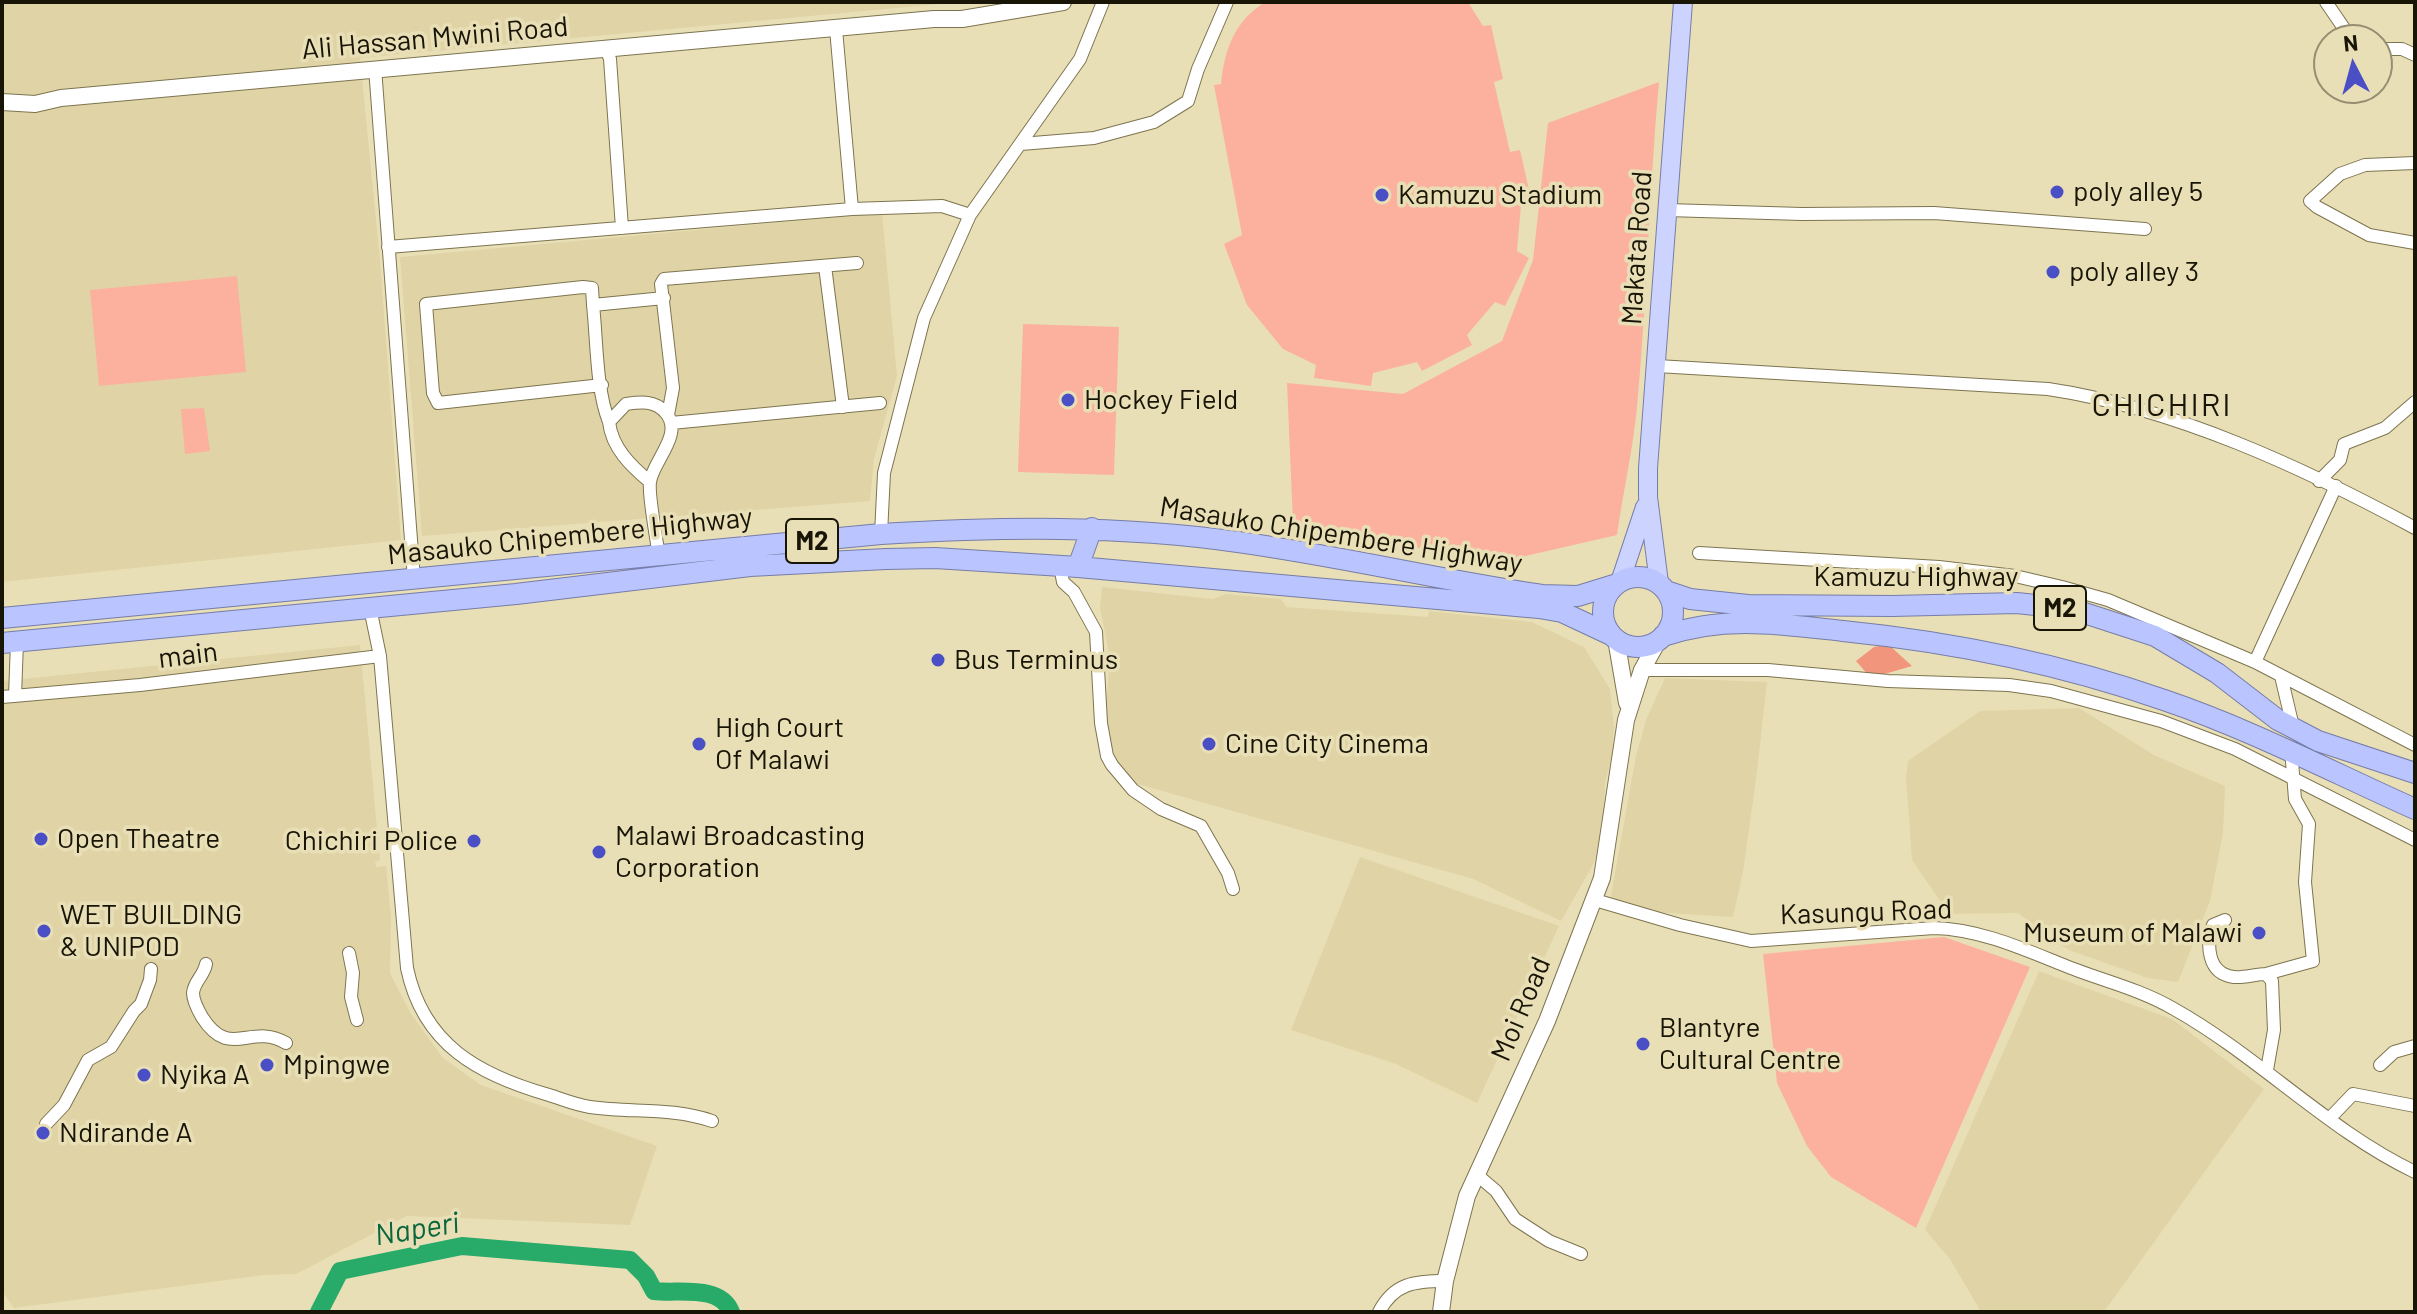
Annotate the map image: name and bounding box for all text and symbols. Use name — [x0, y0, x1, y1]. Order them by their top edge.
street label: Ali Hassan Mwini Road — [300, 10, 570, 66]
north arrow — [2313, 24, 2393, 104]
text: N — [2342, 28, 2359, 56]
street label: Makata Road — [1615, 170, 1659, 326]
place label: poly alley 5 — [2073, 175, 2203, 209]
place label: Kamuzu Stadium — [1398, 178, 1602, 212]
marker: poly alley 5 — [2048, 183, 2066, 201]
marker: Kamuzu Stadium — [1373, 186, 1391, 204]
place label: poly alley 3 — [2069, 255, 2199, 289]
marker: poly alley 3 — [2044, 263, 2062, 281]
place label: Hockey Field — [1084, 383, 1238, 417]
district label: CHICHIRI — [2091, 386, 2233, 424]
marker: Hockey Field — [1059, 391, 1077, 409]
street label: Masauko Chipembere Highway — [1157, 490, 1525, 580]
street label: Masauko Chipembere Highway — [386, 500, 754, 572]
road number: M2 — [786, 519, 838, 563]
street label: Kamuzu Highway — [1814, 560, 2018, 594]
road number: M2 — [2034, 586, 2086, 630]
street label: main — [156, 635, 220, 675]
place label: Bus Terminus — [954, 643, 1118, 677]
marker: Bus Terminus — [929, 651, 947, 669]
place label: High Court Of Malawi — [715, 711, 844, 777]
place label: Cine City Cinema — [1225, 727, 1429, 761]
marker: High Court Of Malawi — [690, 735, 708, 753]
marker: Cine City Cinema — [1200, 735, 1218, 753]
place label: Malawi Broadcasting Corporation — [615, 819, 865, 885]
place label: Open Theatre — [57, 822, 220, 856]
place label: Chichiri Police — [285, 824, 458, 858]
marker: Open Theatre — [32, 830, 50, 848]
marker: Chichiri Police — [465, 832, 483, 850]
marker: Malawi Broadcasting Corporation — [590, 843, 608, 861]
street label: Kasungu Road — [1779, 892, 1953, 932]
place label: WET BUILDING & UNIPOD — [60, 898, 242, 964]
place label: Museum of Malawi — [2023, 916, 2243, 950]
marker: WET BUILDING & UNIPOD — [35, 922, 53, 940]
marker: Museum of Malawi — [2250, 924, 2268, 942]
street label: Moi Road — [1484, 952, 1558, 1066]
place label: Blantyre Cultural Centre — [1659, 1011, 1841, 1077]
marker: Blantyre Cultural Centre — [1634, 1035, 1652, 1053]
place label: Mpingwe — [283, 1048, 390, 1082]
marker: Mpingwe — [258, 1056, 276, 1074]
place label: Nyika A — [160, 1058, 250, 1092]
marker: Nyika A — [135, 1066, 153, 1084]
place label: Ndirande A — [59, 1116, 193, 1150]
marker: Ndirande A — [34, 1124, 52, 1142]
water label: Naperi — [372, 1205, 462, 1253]

